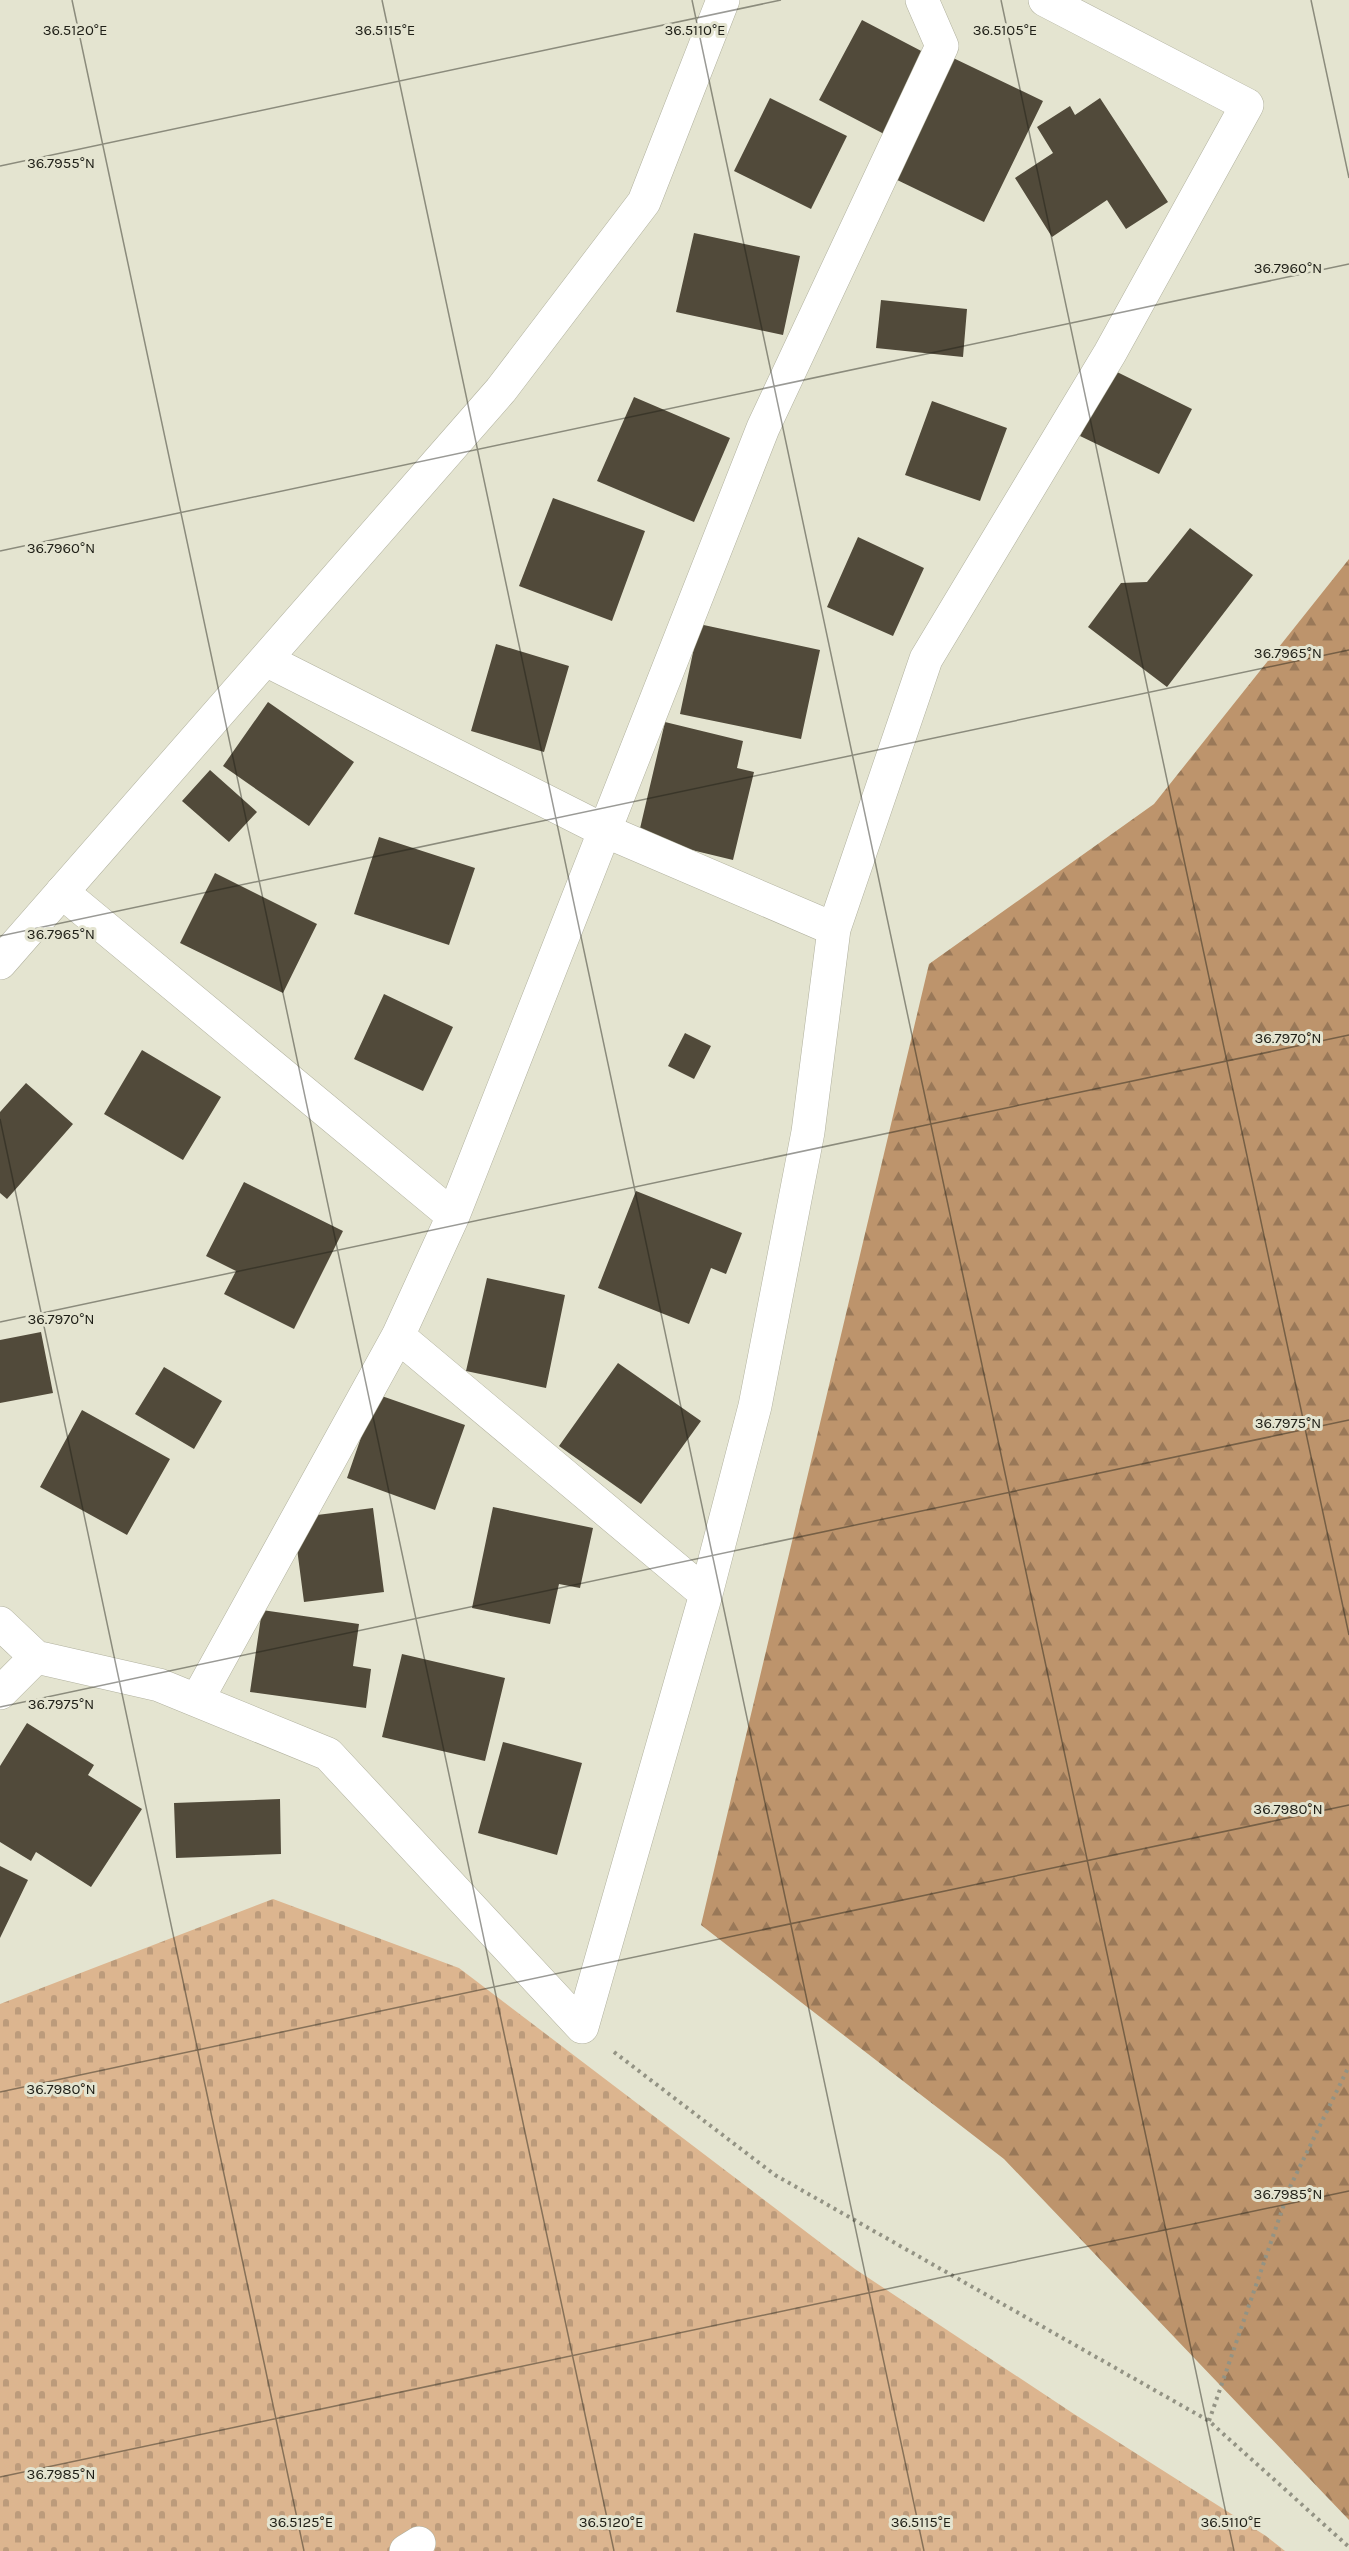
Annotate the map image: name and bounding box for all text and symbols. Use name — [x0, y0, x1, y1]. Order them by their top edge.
text: 36.5120°E — [43, 21, 107, 39]
text: 36.5115°E — [355, 21, 415, 39]
text: 36.5110°E — [665, 21, 725, 39]
text: 36.5105°E — [973, 21, 1037, 39]
text: 36.7955°N — [27, 154, 95, 172]
text: 36.7960°N — [1254, 259, 1322, 277]
text: 36.7960°N — [27, 539, 95, 557]
text: 36.7965°N — [1254, 644, 1322, 662]
text: 36.7965°N — [27, 925, 95, 943]
text: 36.7970°N — [1254, 1029, 1322, 1047]
text: 36.7970°N — [27, 1310, 95, 1328]
text: 36.7975°N — [1255, 1414, 1321, 1432]
text: 36.7975°N — [28, 1695, 94, 1713]
text: 36.7980°N — [1253, 1800, 1323, 1818]
text: 36.7980°N — [26, 2080, 96, 2098]
text: 36.7985°N — [1254, 2185, 1322, 2203]
text: 36.7985°N — [27, 2465, 95, 2483]
text: 36.5125°E — [269, 2513, 333, 2531]
text: 36.5120°E — [579, 2513, 643, 2531]
text: 36.5115°E — [891, 2513, 951, 2531]
text: 36.5110°E — [1201, 2513, 1261, 2531]

